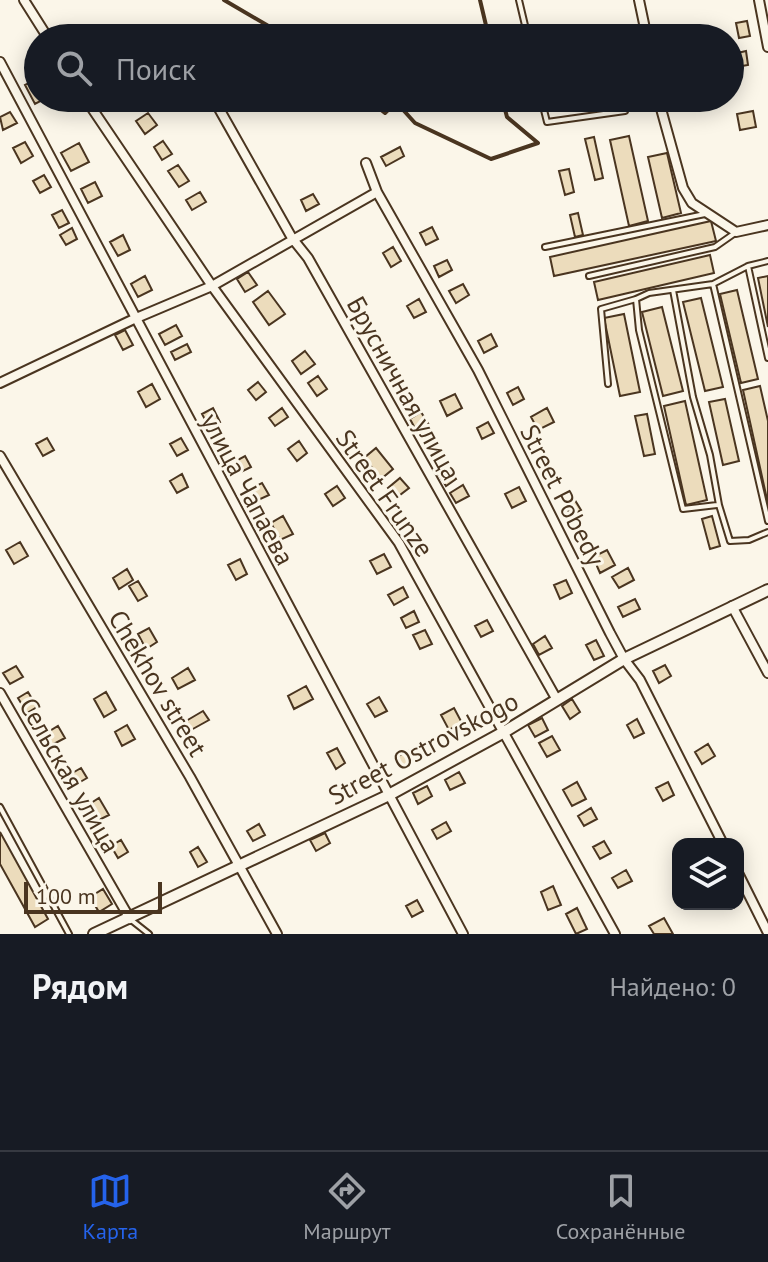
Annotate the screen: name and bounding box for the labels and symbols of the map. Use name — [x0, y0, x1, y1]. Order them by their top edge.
street label: Брусничная улица — [340, 290, 468, 486]
street label: улица Чапаева — [194, 407, 302, 571]
street label: Street Pobedy — [513, 419, 613, 571]
street label: Street Frunze — [329, 423, 441, 563]
street label: Chekhov street — [101, 604, 215, 762]
street label: Street Ostrovskogo — [322, 684, 524, 812]
street label: Сельская улица — [12, 691, 128, 859]
scale bar — [24, 878, 162, 914]

